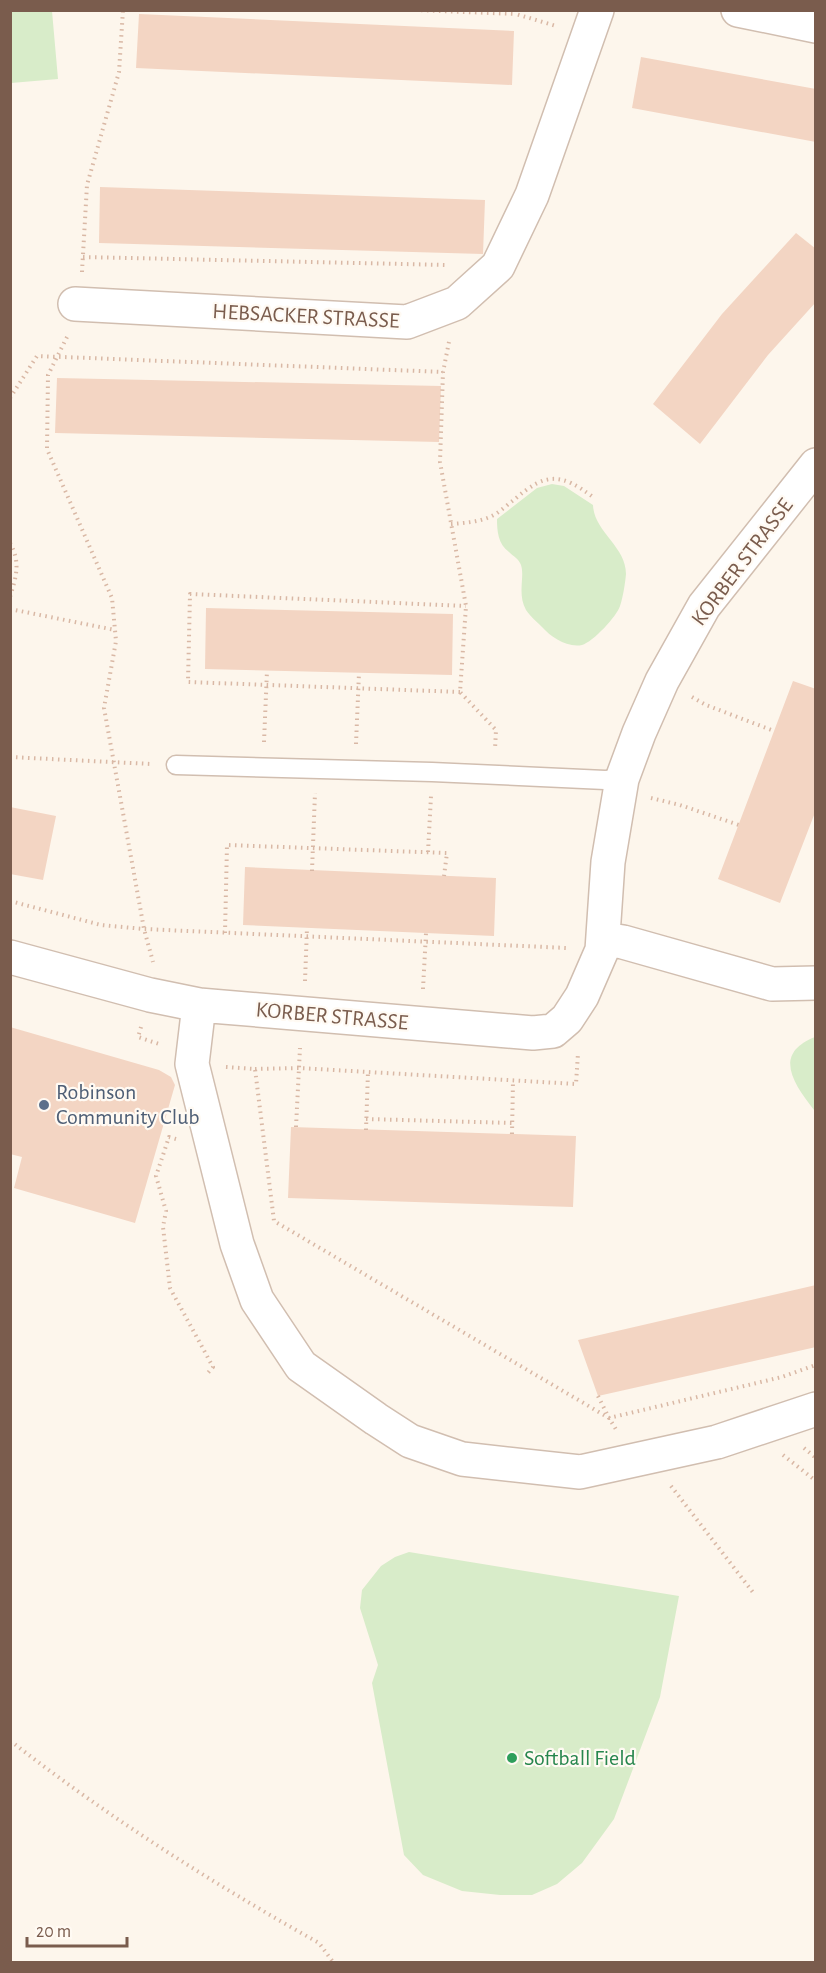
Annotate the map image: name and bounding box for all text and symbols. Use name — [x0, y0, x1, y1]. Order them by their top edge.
street label: HEBSACKER STRASSE — [212, 300, 400, 332]
street label: KORBER STRASSE — [687, 494, 797, 630]
street label: KORBER STRASSE — [255, 998, 410, 1034]
place label: Robinson Community Club — [56, 1081, 200, 1128]
marker: Robinson Community Club — [37, 1098, 51, 1112]
place label: Softball Field — [524, 1747, 636, 1769]
marker: Softball Field — [505, 1751, 519, 1765]
scale bar — [27, 1910, 128, 1948]
text: 20 m — [36, 1923, 71, 1941]

